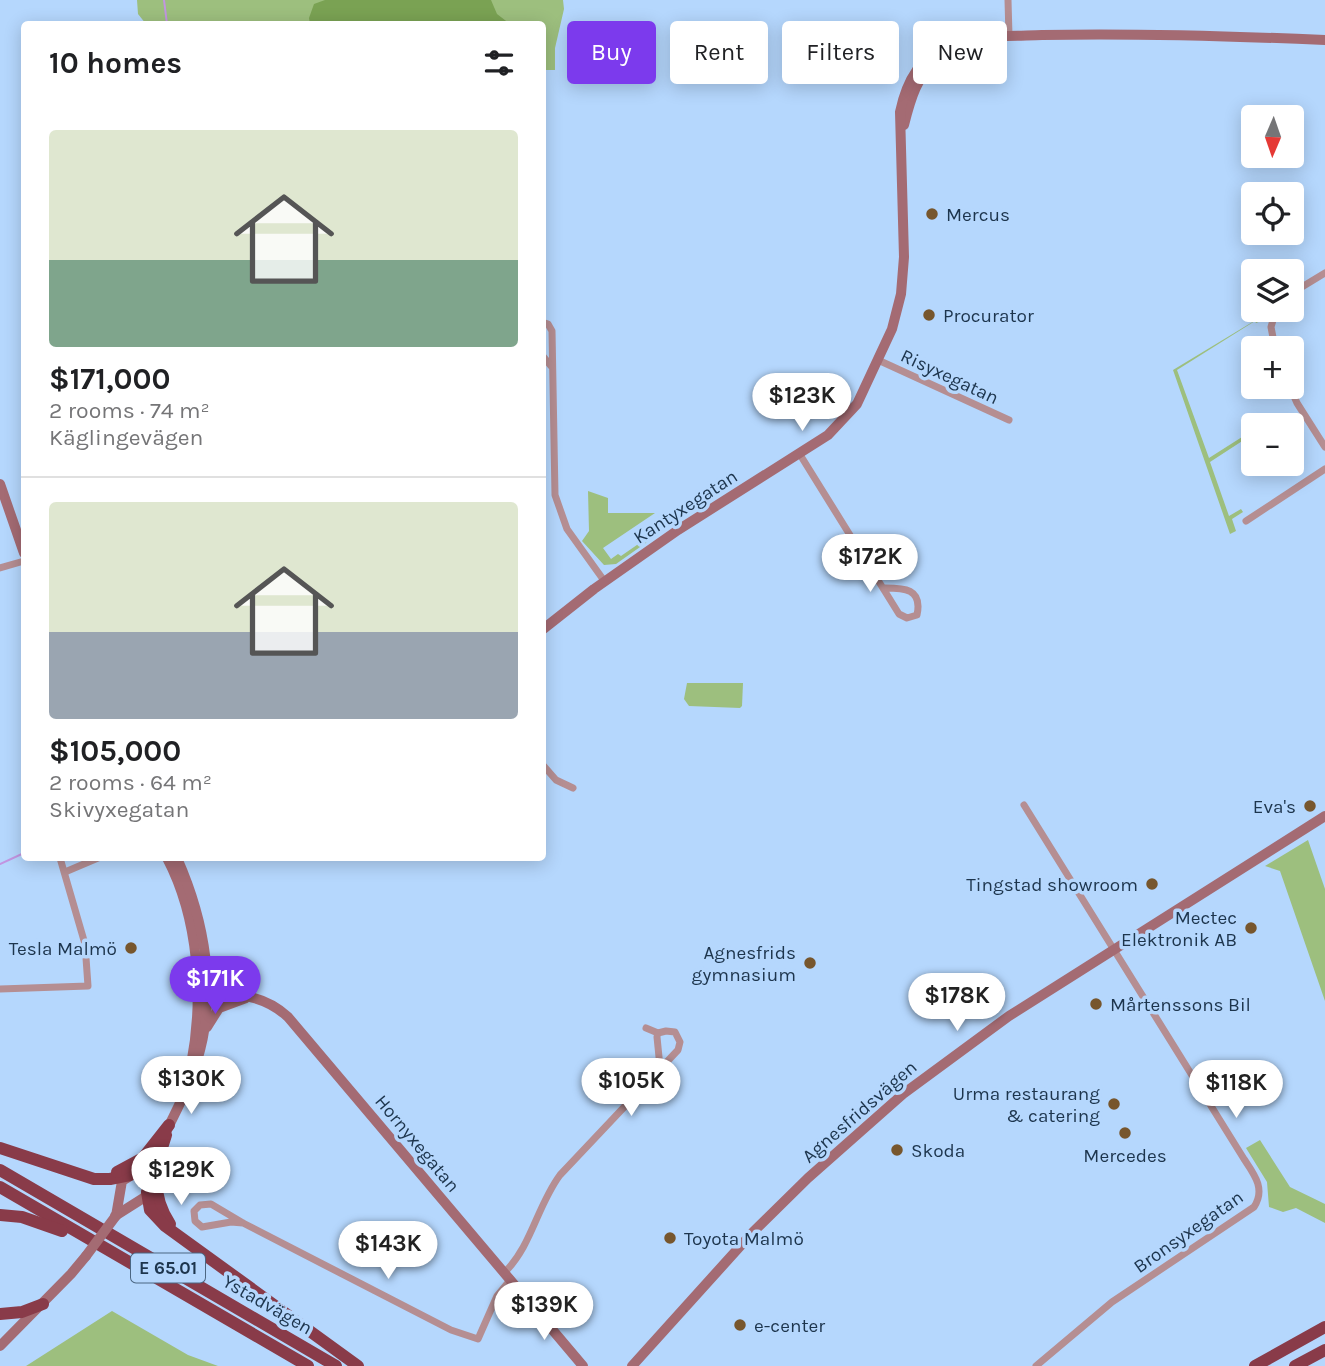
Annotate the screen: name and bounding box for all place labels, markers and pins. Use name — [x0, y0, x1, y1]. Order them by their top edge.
place label: Mercus — [946, 204, 1010, 226]
marker: Mercus — [924, 206, 940, 222]
place label: Procurator — [943, 305, 1034, 327]
marker: Procurator — [921, 307, 937, 323]
pin: $123K — [753, 374, 851, 433]
pin: $172K — [821, 534, 919, 594]
place label: Eva's — [1253, 796, 1296, 818]
marker: Eva's — [1302, 798, 1318, 814]
place label: Tingstad showroom — [966, 874, 1138, 896]
marker: Tingstad showroom — [1144, 876, 1160, 892]
place label: Mectec Elektronik AB — [1121, 907, 1237, 951]
marker: Mectec Elektronik AB — [1243, 920, 1259, 936]
place label: Tesla Malmö — [9, 938, 117, 960]
marker: Tesla Malmö — [123, 940, 139, 956]
place label: Agnesfrids gymnasium — [691, 942, 796, 986]
marker: Agnesfrids gymnasium — [802, 955, 818, 971]
pin: $171K — [166, 956, 264, 1016]
pin: $178K — [908, 974, 1006, 1033]
place label: Mårtenssons Bil — [1110, 994, 1251, 1016]
marker: Mårtenssons Bil — [1088, 996, 1104, 1012]
pin: $130K — [142, 1056, 240, 1116]
pin: $105K — [582, 1058, 680, 1118]
pin: $118K — [1187, 1060, 1285, 1120]
place label: Urma restaurang & catering — [953, 1083, 1100, 1127]
marker: Urma restaurang & catering — [1106, 1096, 1122, 1112]
marker: Mercedes — [1117, 1125, 1133, 1141]
place label: Skoda — [911, 1140, 965, 1162]
marker: Skoda — [889, 1142, 905, 1158]
place label: Mercedes — [1083, 1145, 1167, 1167]
pin: $129K — [132, 1148, 230, 1207]
pin: $143K — [339, 1222, 437, 1281]
place label: Toyota Malmö — [684, 1228, 804, 1250]
marker: Toyota Malmö — [662, 1230, 678, 1246]
pin: $139K — [495, 1282, 593, 1342]
place label: e-center — [754, 1315, 825, 1337]
marker: e-center — [732, 1317, 748, 1333]

